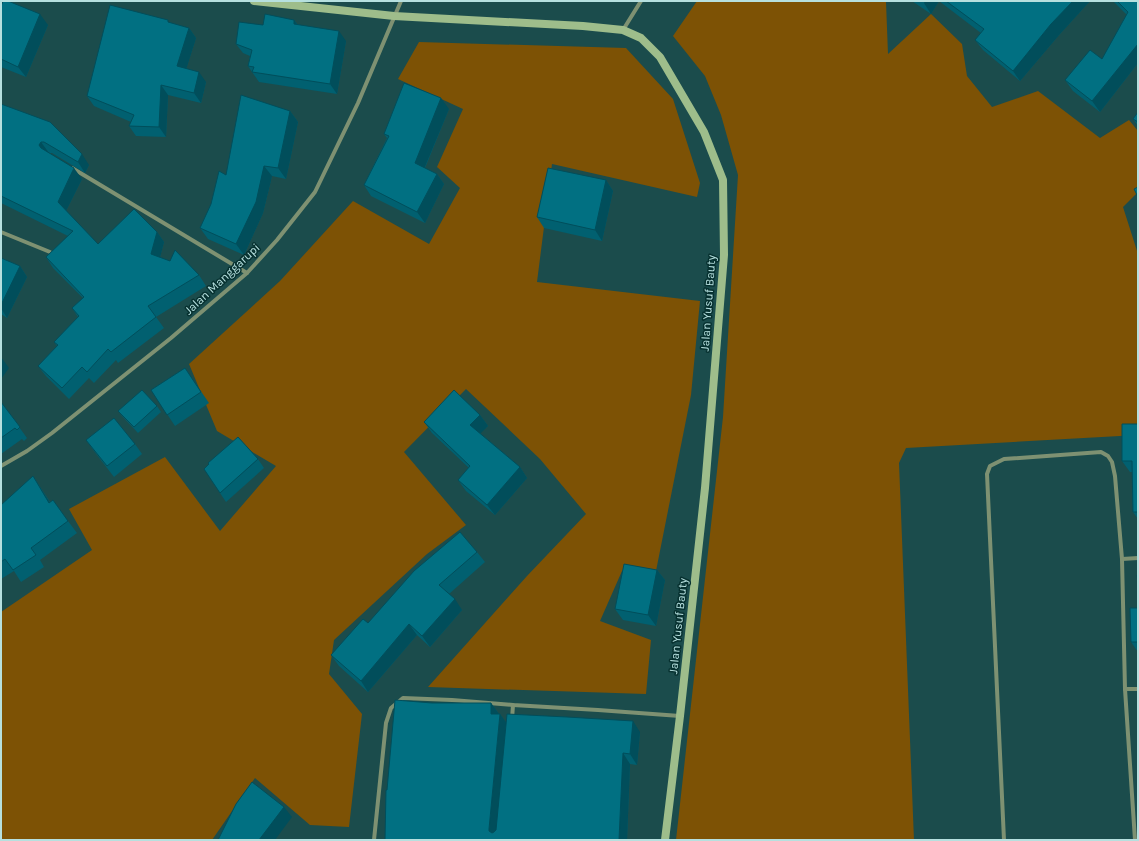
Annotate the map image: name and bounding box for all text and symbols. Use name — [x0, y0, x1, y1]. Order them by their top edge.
street label: Jalan Manggarupi — [181, 241, 263, 317]
street label: Jalan Yusuf Bauty — [698, 254, 718, 352]
street label: Jalan Yusuf Bauty — [666, 577, 690, 675]

